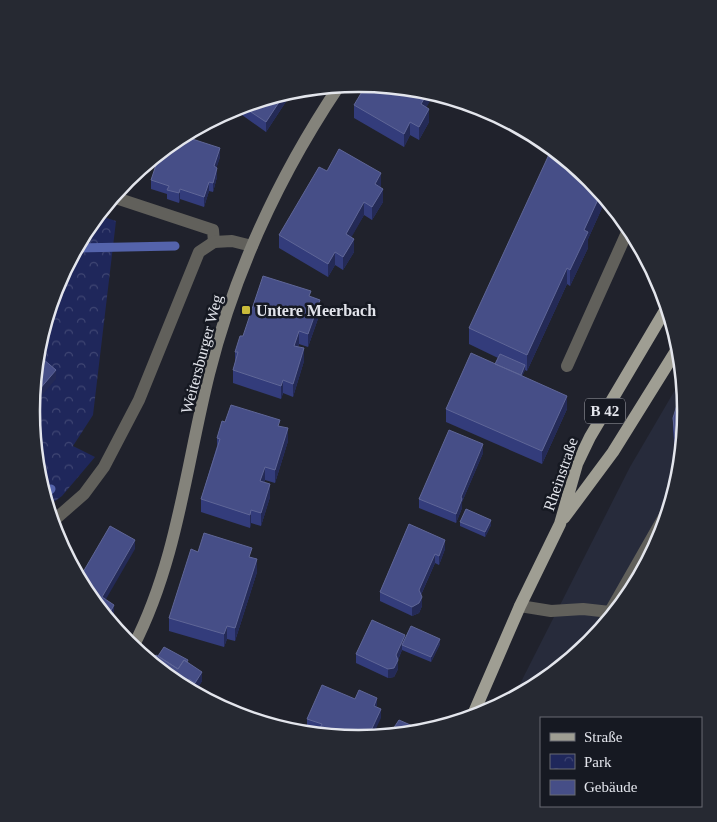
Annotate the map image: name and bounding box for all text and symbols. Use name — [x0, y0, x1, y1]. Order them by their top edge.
street label: Weitersburger Weg — [177, 293, 227, 416]
place label: Untere Meerbach — [256, 302, 376, 319]
marker: Untere Meerbach — [240, 304, 252, 316]
road number: B 42 — [585, 398, 625, 424]
street label: Rheinstraße — [540, 435, 581, 513]
legend — [540, 717, 702, 807]
text: Straße — [584, 729, 623, 745]
text: Park — [584, 754, 612, 770]
text: Gebäude — [584, 779, 638, 795]

